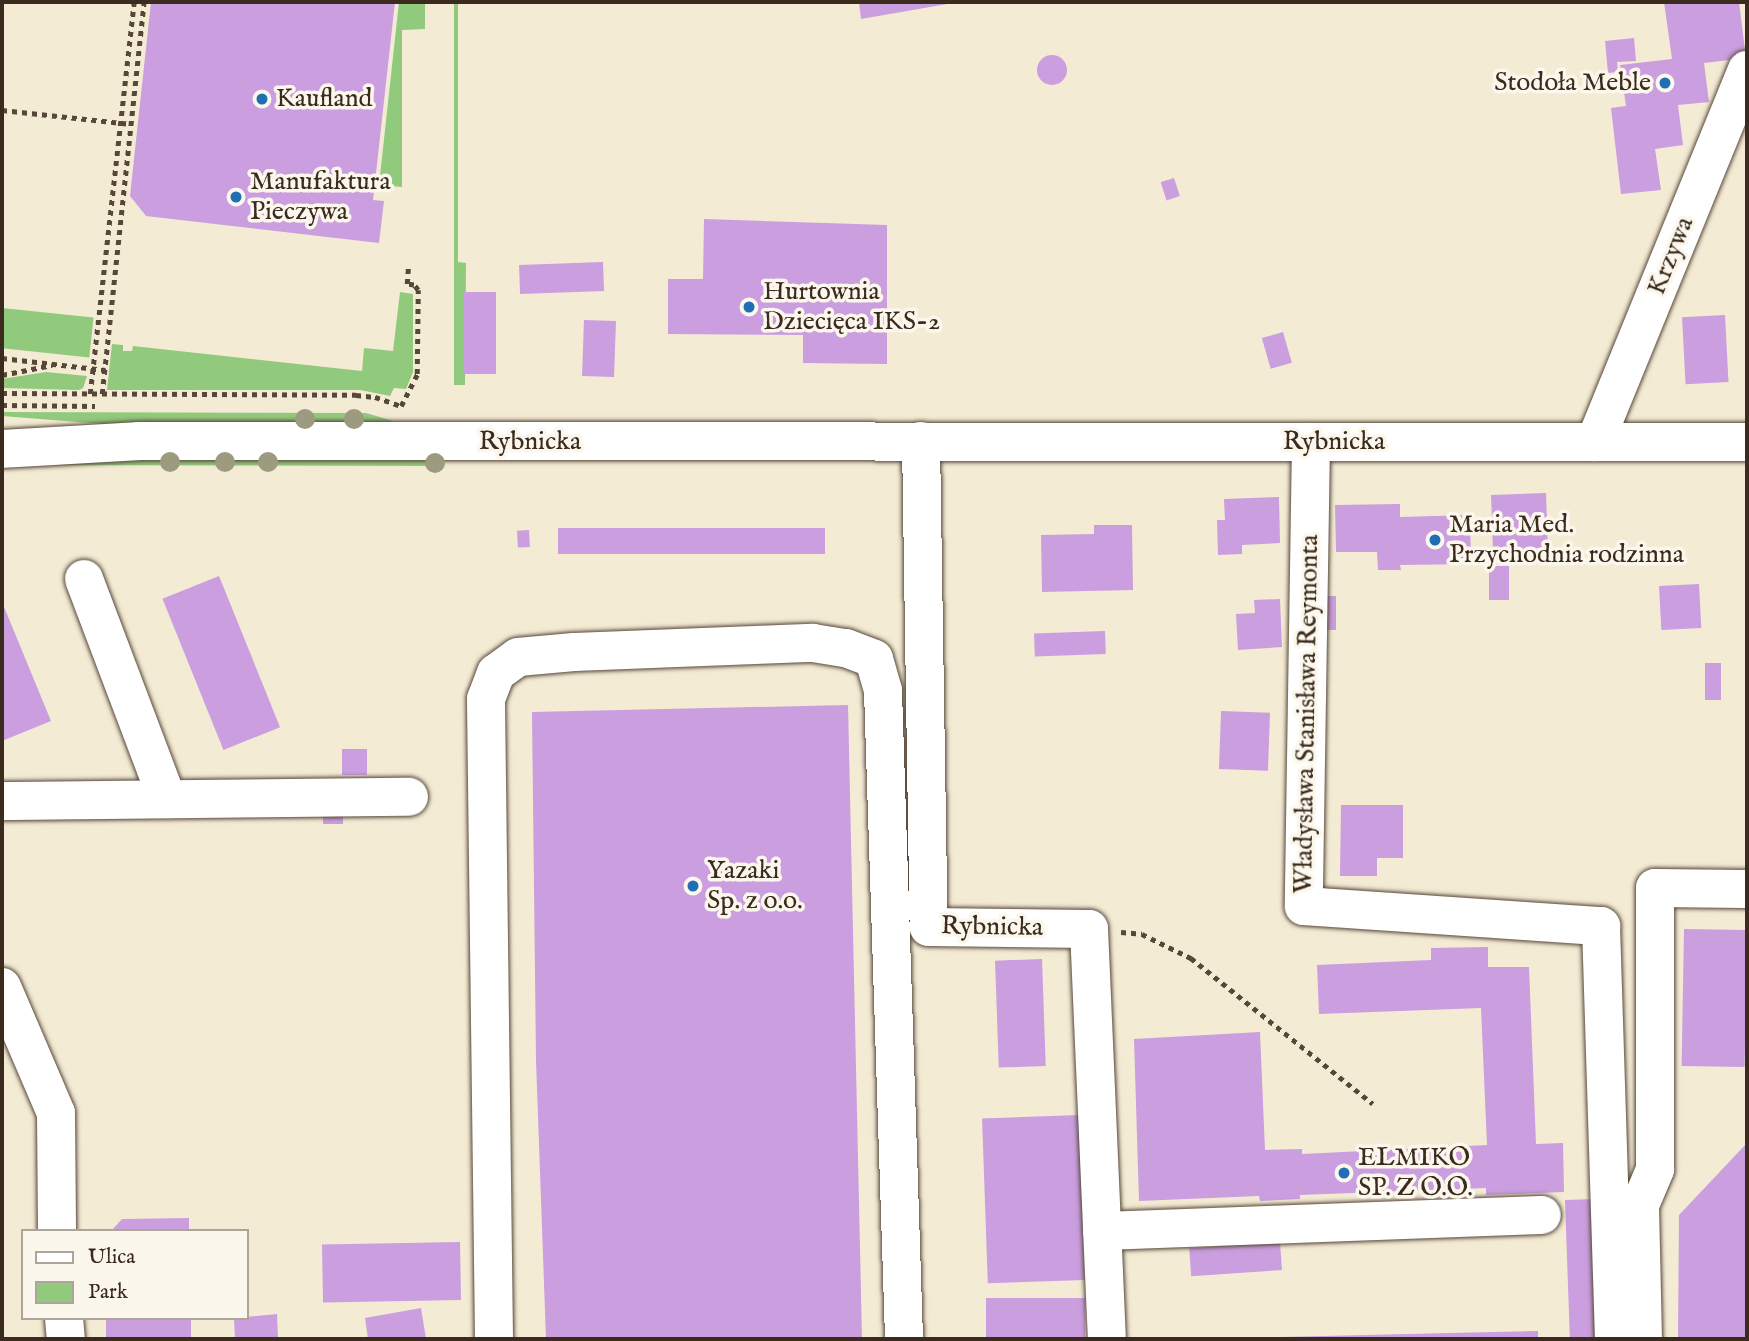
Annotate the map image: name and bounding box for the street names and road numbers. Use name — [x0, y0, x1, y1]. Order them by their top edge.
street label: Krzywa — [1641, 212, 1701, 300]
street label: Rybnicka — [479, 426, 581, 458]
street label: Rybnicka — [1283, 426, 1385, 458]
street label: Władysława Stanisława Reymonta — [1288, 534, 1326, 894]
street label: Rybnicka — [941, 911, 1043, 943]

